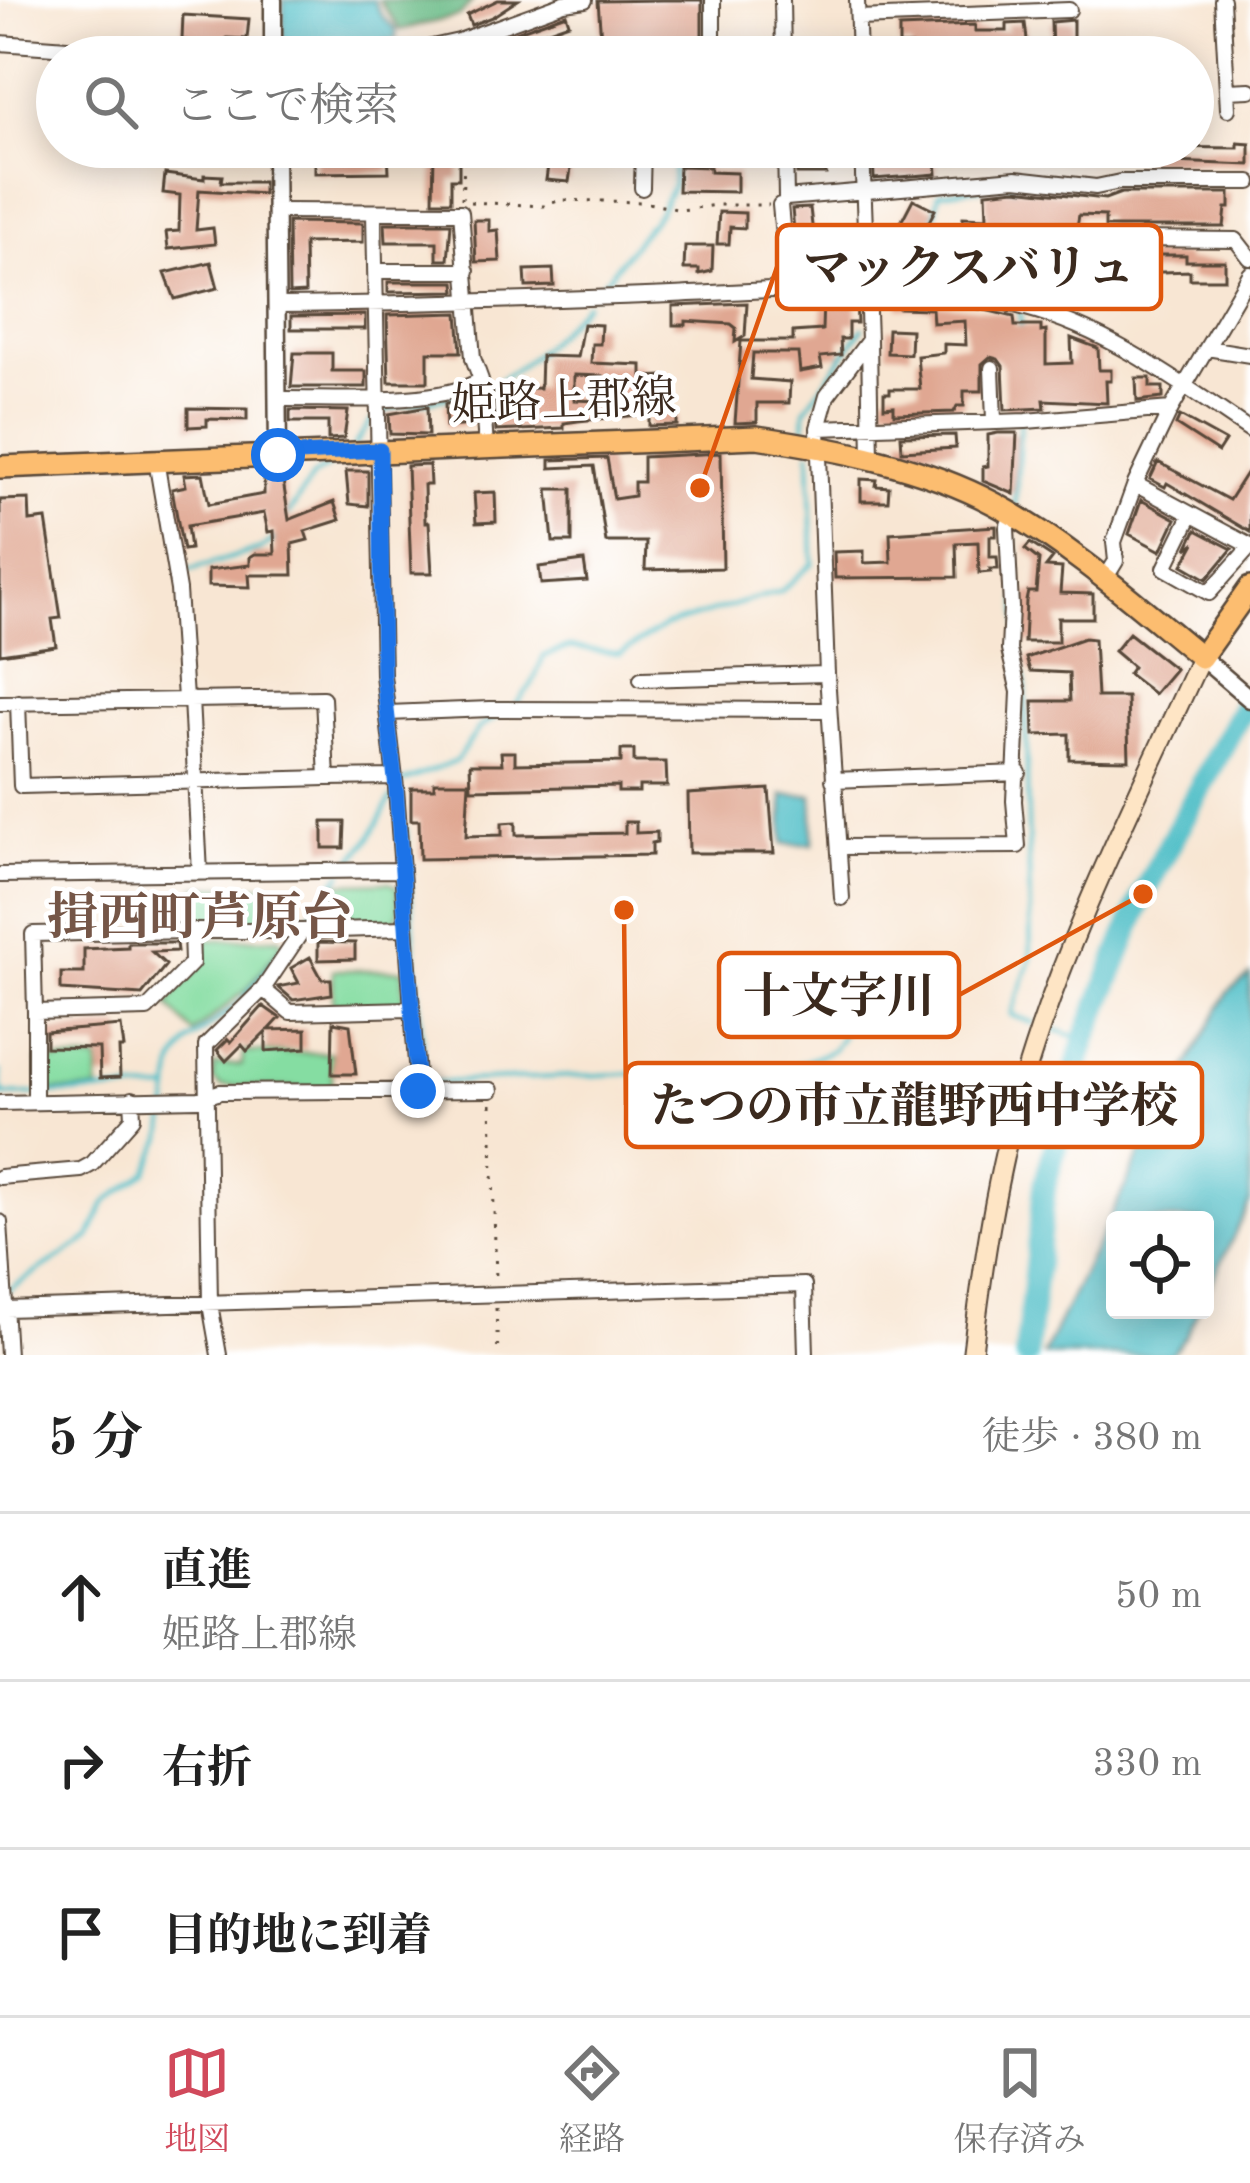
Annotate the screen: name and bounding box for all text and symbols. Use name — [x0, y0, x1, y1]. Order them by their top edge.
search box — [36, 36, 1214, 168]
icon: search — [78, 69, 144, 135]
text: ここで検索 — [174, 86, 399, 131]
callout: マックスバリュ — [777, 225, 1161, 309]
text: マックスバリュ — [803, 245, 1135, 295]
street label: 姫路上郡線 — [451, 374, 677, 430]
route start — [251, 428, 305, 482]
district label: 揖西町芦原台 — [47, 890, 353, 946]
callout: 十文字川 — [719, 953, 959, 1037]
text: 十文字川 — [743, 971, 935, 1023]
callout: たつの市立龍野西中学校 — [626, 1063, 1202, 1147]
route end — [391, 1064, 445, 1118]
text: たつの市立龍野西中学校 — [650, 1081, 1178, 1133]
map controls — [1106, 1211, 1214, 1319]
button: locate — [1106, 1211, 1214, 1319]
text: 5 分 — [48, 1415, 143, 1466]
text: 徒歩 · 380 m — [981, 1419, 1202, 1458]
text: 直進 — [162, 1551, 252, 1596]
icon: ahead — [48, 1564, 114, 1630]
text: 50 m — [1115, 1577, 1202, 1616]
text: 姫路上郡線 — [162, 1617, 357, 1656]
icon: right — [48, 1732, 114, 1798]
text: 330 m — [1092, 1745, 1202, 1784]
text: 右折 — [162, 1748, 252, 1793]
icon: arrive — [48, 1900, 114, 1966]
text: 目的地に到着 — [162, 1916, 432, 1961]
tab: 地図 — [164, 2040, 230, 2162]
tab: 経路 — [559, 2040, 625, 2162]
tab: 保存済み — [954, 2040, 1086, 2162]

